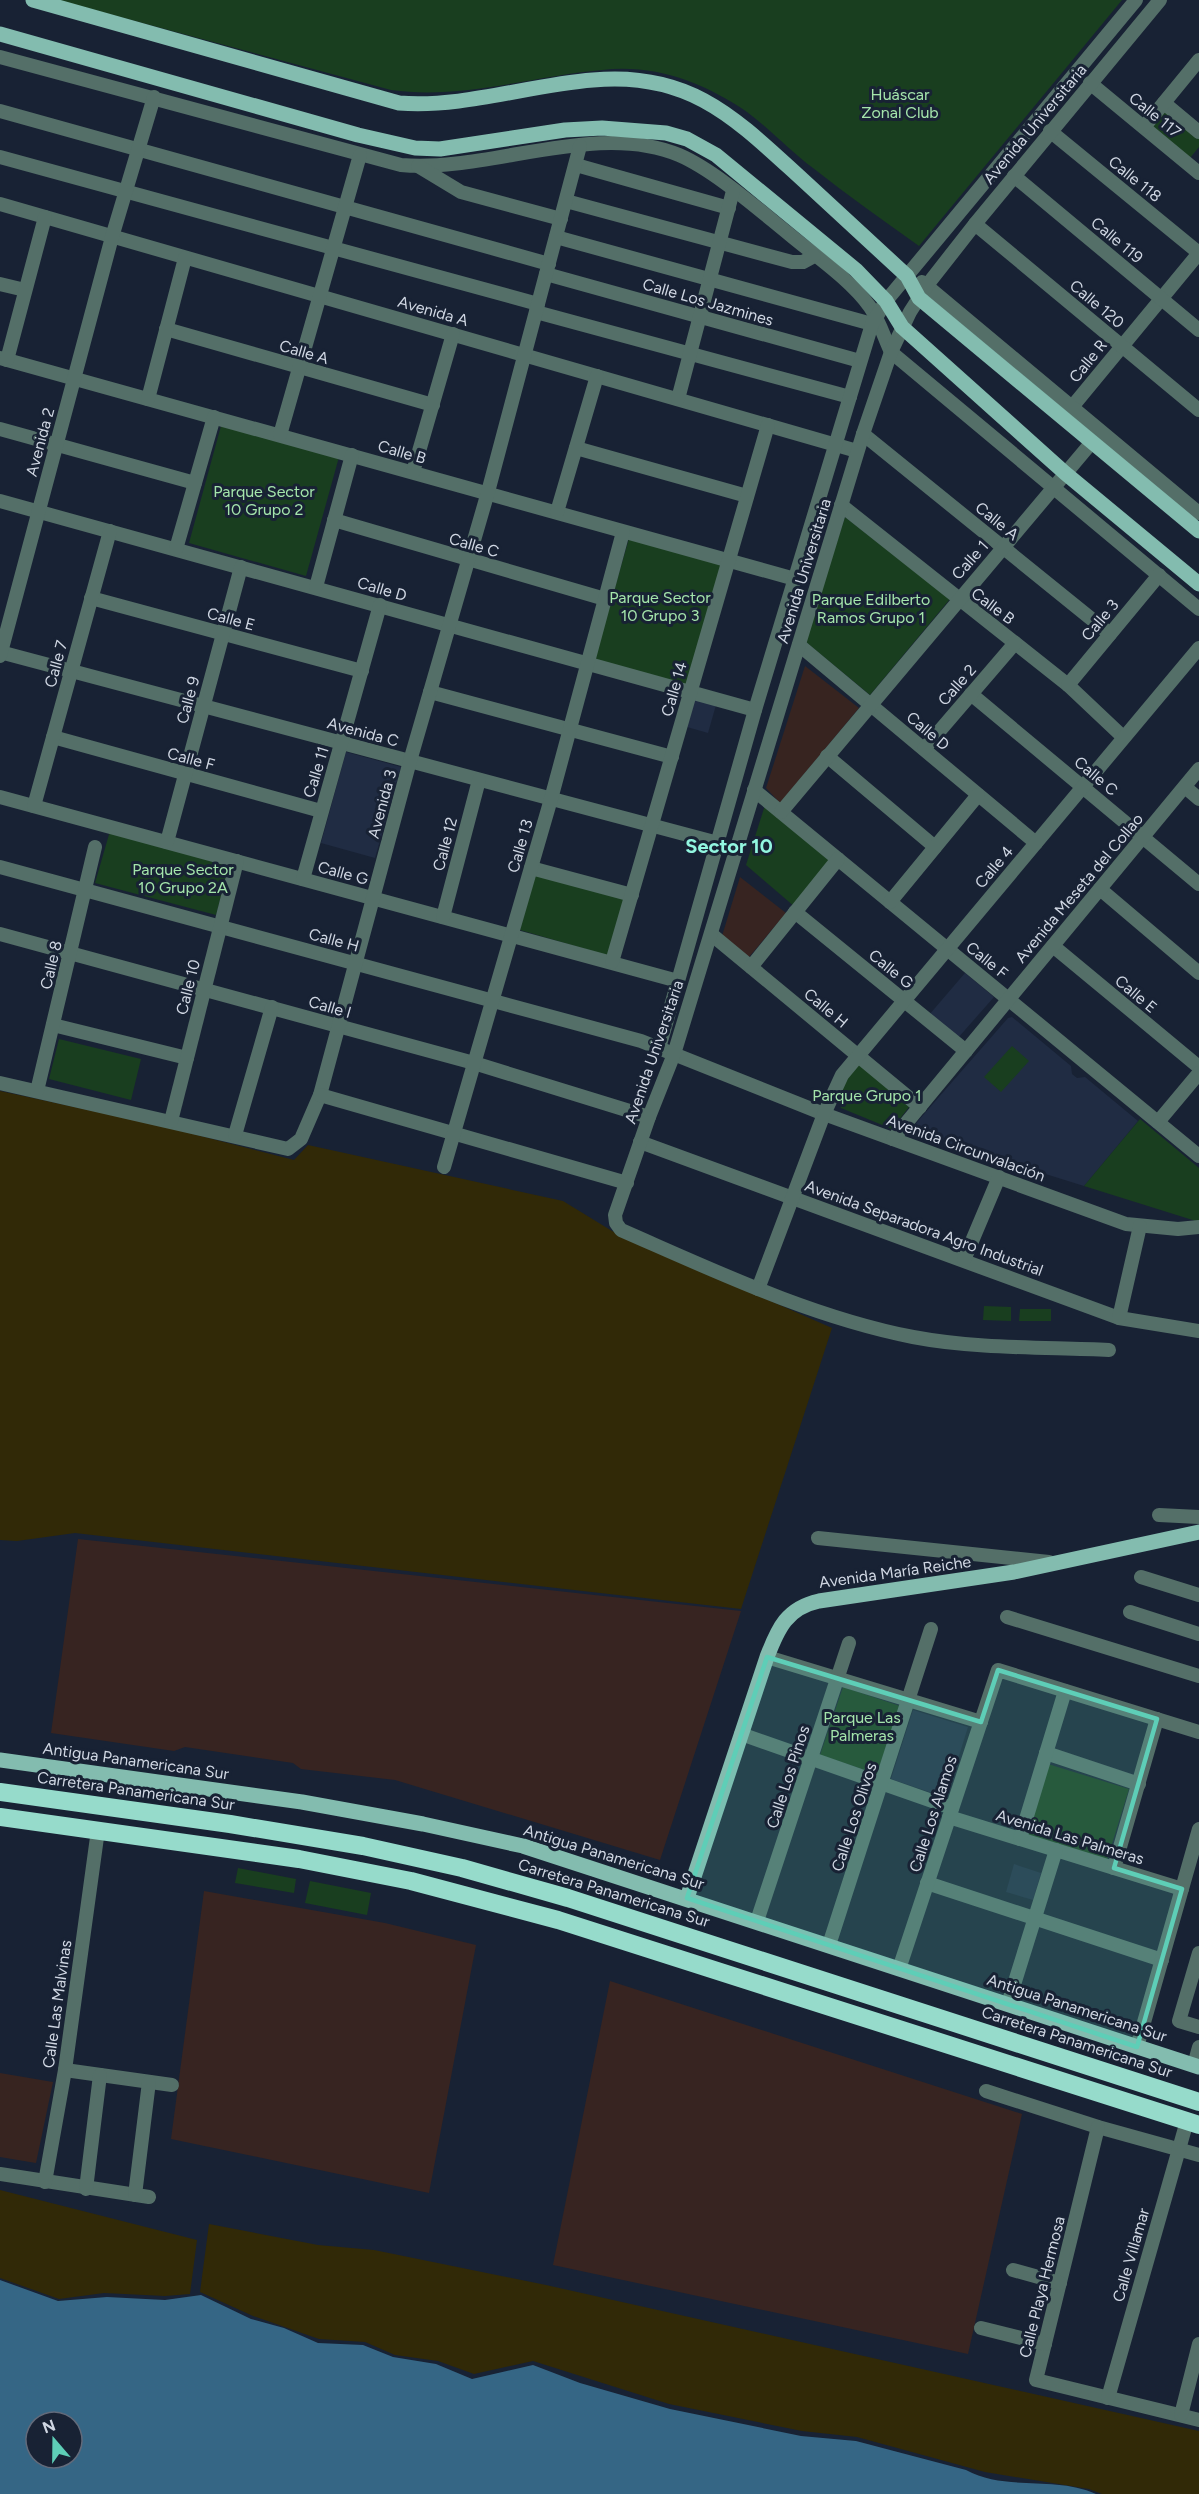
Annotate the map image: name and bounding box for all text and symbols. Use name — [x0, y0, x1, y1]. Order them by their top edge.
street label: Avenida Universitaria — [979, 60, 1091, 188]
park label: Huáscar Zonal Club — [861, 85, 939, 122]
street label: Calle 117 — [1125, 88, 1185, 142]
street label: Calle 118 — [1105, 152, 1165, 206]
street label: Calle 119 — [1087, 213, 1147, 267]
street label: Calle Los Jazmines — [640, 274, 776, 330]
street label: Calle 120 — [1066, 276, 1128, 332]
street label: Avenida A — [396, 292, 471, 330]
street label: Calle A — [277, 336, 331, 368]
street label: Calle R — [1065, 336, 1111, 386]
street label: Avenida 2 — [22, 405, 58, 479]
street label: Calle B — [376, 436, 428, 468]
park label: Parque Sector 10 Grupo 2 — [213, 482, 315, 519]
street label: Avenida Universitaria — [773, 496, 835, 646]
street label: Calle A — [971, 498, 1023, 544]
street label: Calle C — [447, 529, 501, 561]
street label: Calle 1 — [948, 537, 992, 583]
street label: Calle D — [355, 573, 409, 605]
street label: Calle B — [968, 584, 1019, 629]
park label: Parque Sector 10 Grupo 3 — [609, 588, 711, 625]
park label: Parque Edilberto Ramos Grupo 1 — [812, 590, 930, 627]
street label: Calle 3 — [1077, 595, 1123, 645]
street label: Calle E — [205, 603, 257, 635]
street label: Calle 7 — [41, 638, 71, 690]
street label: Calle 14 — [657, 659, 691, 719]
street label: Calle 2 — [934, 661, 980, 709]
street label: Calle 9 — [173, 674, 203, 726]
street label: Calle D — [903, 708, 953, 754]
street label: Avenida C — [325, 713, 401, 751]
street label: Calle F — [165, 744, 217, 774]
street label: Calle 11 — [299, 744, 333, 800]
street label: Calle C — [1070, 752, 1122, 800]
street label: Avenida 3 — [364, 768, 400, 840]
street label: Avenida Meseta del Collao — [1011, 809, 1147, 967]
street label: Calle 12 — [429, 815, 461, 873]
street label: Calle 13 — [503, 817, 537, 875]
district label: Sector 10 — [685, 834, 773, 858]
street label: Calle 4 — [971, 842, 1017, 892]
street label: Calle G — [316, 857, 370, 889]
park label: Parque Sector 10 Grupo 2A — [132, 860, 234, 897]
street label: Calle H — [307, 924, 361, 956]
street label: Calle F — [962, 937, 1012, 983]
street label: Calle 8 — [36, 939, 66, 991]
street label: Calle G — [865, 945, 917, 993]
street label: Calle 10 — [172, 957, 204, 1017]
street label: Calle E — [1111, 971, 1161, 1017]
street label: Avenida Universitaria — [621, 978, 687, 1126]
street label: Calle H — [800, 984, 852, 1032]
street label: Calle I — [306, 992, 354, 1022]
park label: Parque Grupo 1 — [812, 1086, 922, 1105]
street label: Avenida Circunvalación — [884, 1110, 1048, 1186]
street label: Avenida Separadora Agro Industrial — [802, 1176, 1046, 1280]
street label: Avenida María Reiche — [818, 1552, 973, 1592]
park label: Parque Las Palmeras — [823, 1708, 901, 1745]
street label: Calle Los Pinos — [762, 1723, 814, 1831]
street label: Antigua Panamericana Sur — [42, 1739, 231, 1784]
street label: Calle Los Alamos — [905, 1753, 961, 1875]
street label: Calle Los Olivos — [828, 1760, 880, 1874]
street label: Carretera Panamericana Sur — [36, 1768, 237, 1814]
street label: Avenida Las Palmeras — [994, 1805, 1146, 1869]
street label: Antigua Panamericana Sur — [521, 1820, 707, 1894]
street label: Carretera Panamericana Sur — [516, 1855, 713, 1931]
street label: Calle Las Malvinas — [39, 1939, 75, 2069]
street label: Antigua Panamericana Sur — [985, 1970, 1170, 2046]
street label: Carretera Panamericana Sur — [979, 2002, 1175, 2082]
street label: Calle Villamar — [1109, 2205, 1154, 2304]
street label: Calle Playa Hermosa — [1015, 2214, 1069, 2360]
north arrow — [24, 2410, 84, 2470]
text: N — [40, 2415, 58, 2437]

